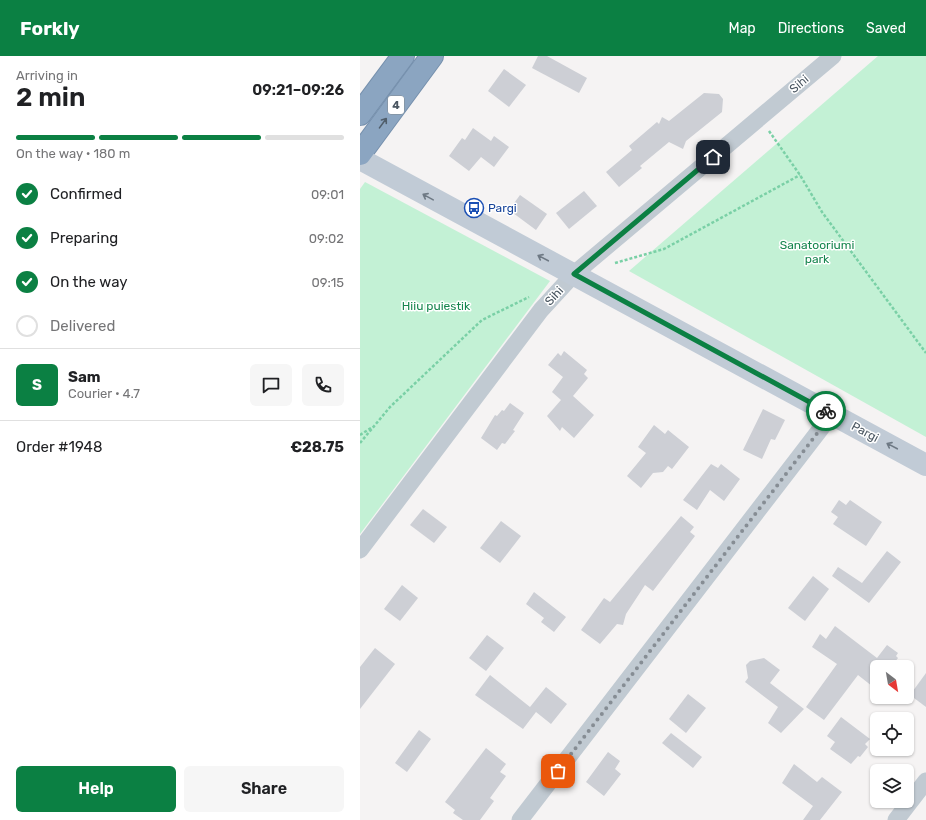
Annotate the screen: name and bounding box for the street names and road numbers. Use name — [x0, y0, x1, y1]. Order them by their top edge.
street label: Sihi — [787, 72, 811, 96]
road number: 4 — [388, 96, 404, 114]
street label: Sihi — [542, 284, 566, 308]
street label: Pargi — [849, 419, 881, 445]

